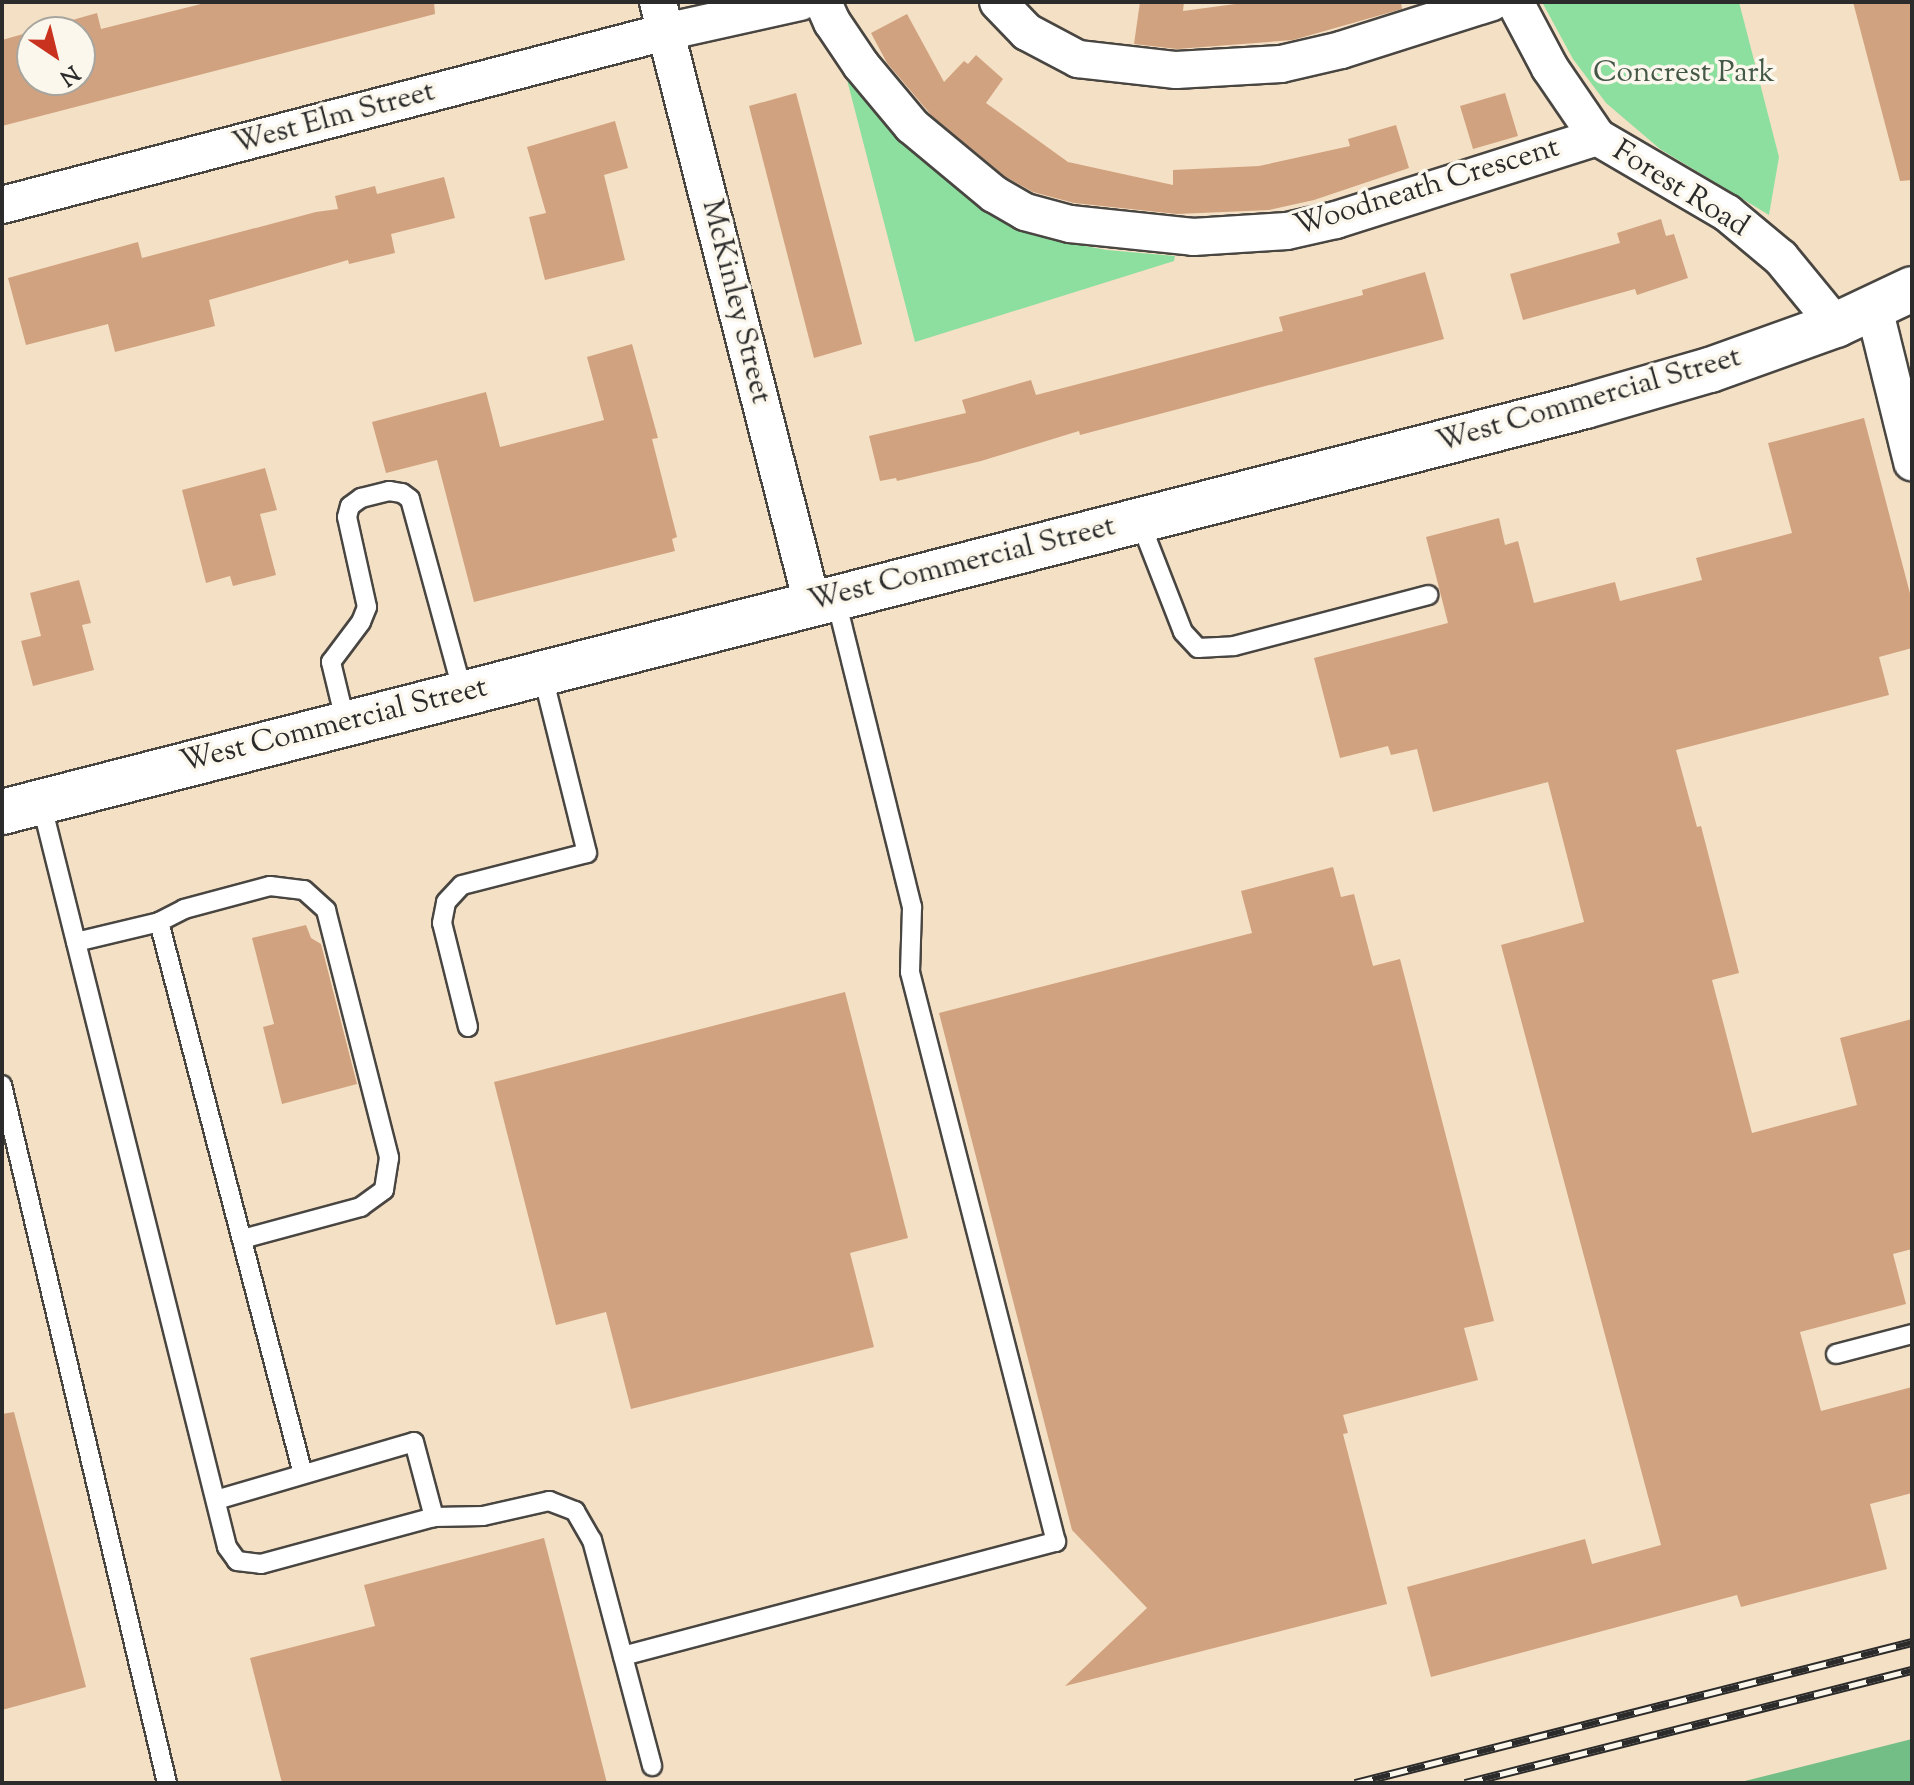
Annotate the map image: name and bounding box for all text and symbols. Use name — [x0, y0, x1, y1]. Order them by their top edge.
north arrow — [16, 16, 96, 96]
text: N — [52, 56, 85, 92]
park label: Concrest Park — [1593, 56, 1775, 92]
street label: West Elm Street — [229, 75, 439, 163]
street label: Woodneath Crescent — [1290, 131, 1564, 245]
street label: Forest Road — [1605, 134, 1755, 246]
street label: McKinley Street — [692, 196, 778, 408]
street label: West Commercial Street — [1433, 340, 1745, 462]
street label: West Commercial Street — [805, 509, 1119, 621]
street label: West Commercial Street — [177, 670, 491, 782]

